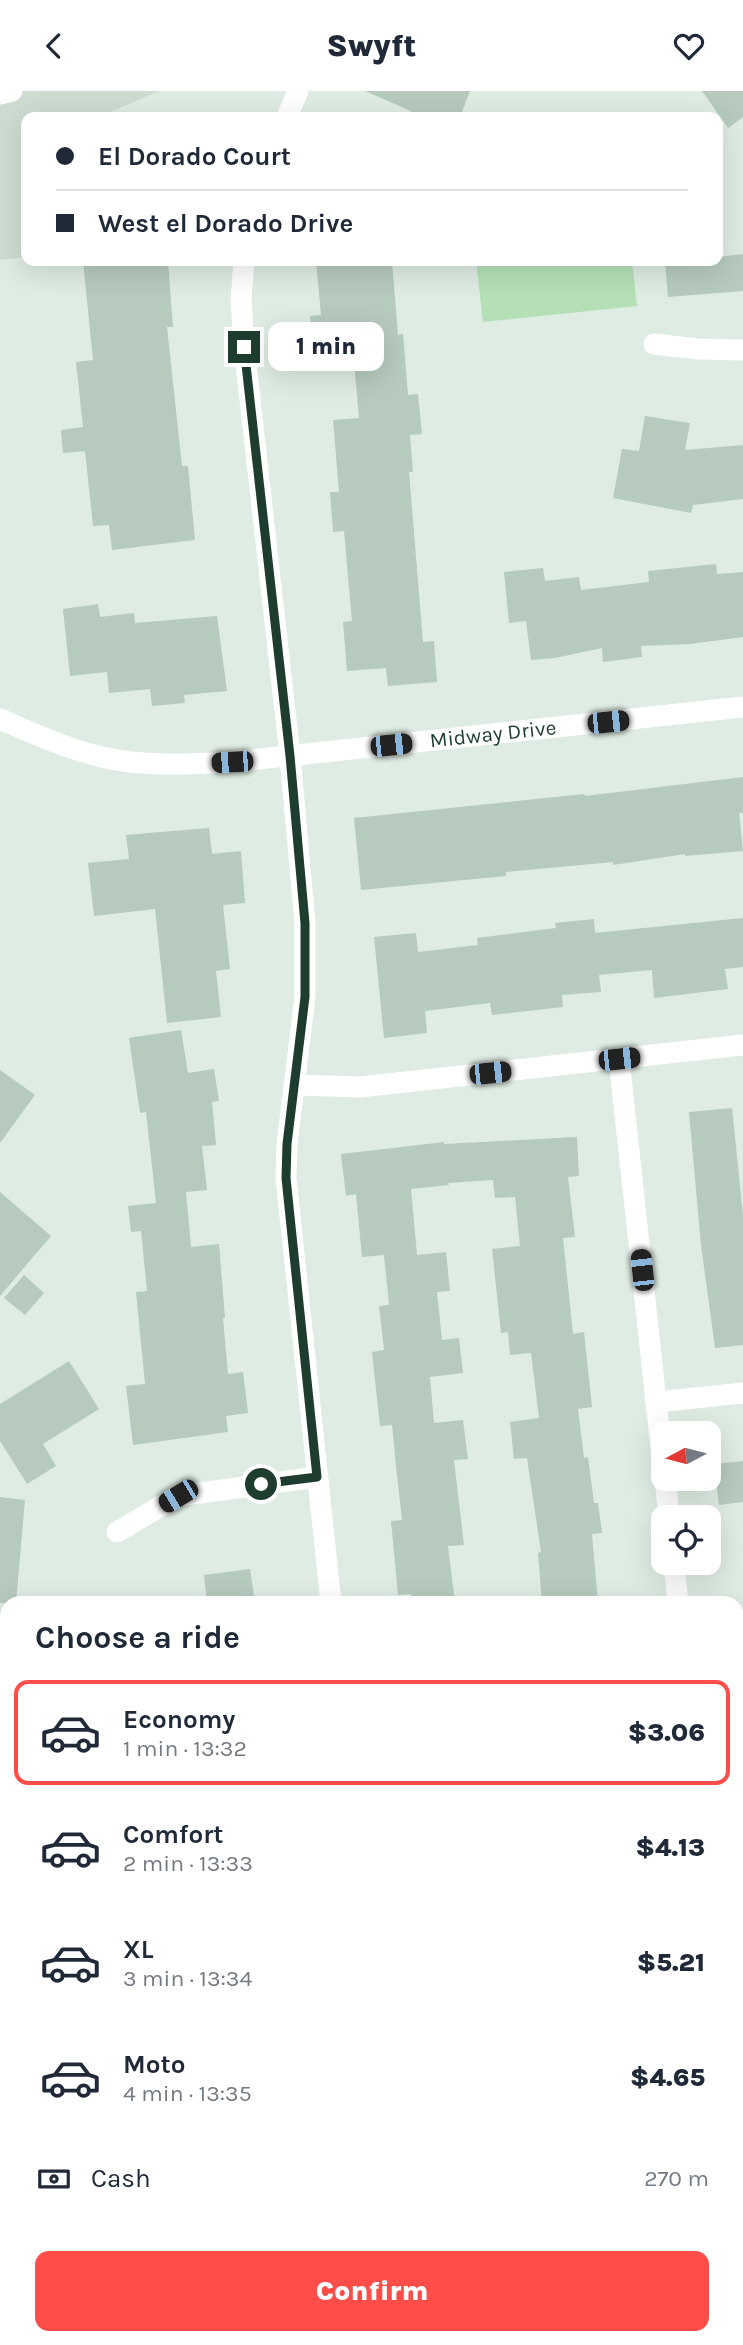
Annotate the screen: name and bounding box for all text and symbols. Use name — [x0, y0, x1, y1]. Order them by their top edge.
icon: back — [35, 27, 73, 65]
text: Swyft — [326, 27, 417, 64]
icon: heart — [670, 27, 708, 65]
text: El Dorado Court — [98, 141, 291, 172]
text: West el Dorado Drive — [98, 208, 353, 239]
callout: 1 min — [268, 323, 384, 371]
route end — [228, 331, 260, 363]
text: 1 min — [296, 333, 356, 360]
car — [587, 709, 630, 735]
street label: Midway Drive — [428, 715, 557, 753]
car — [370, 732, 413, 758]
car — [211, 750, 254, 774]
car — [598, 1046, 641, 1072]
car — [469, 1060, 512, 1086]
car — [630, 1248, 655, 1292]
north arrow — [651, 1421, 721, 1491]
map controls — [651, 1421, 721, 1575]
route start — [245, 1468, 277, 1500]
car — [155, 1476, 202, 1516]
button: locate — [651, 1505, 721, 1575]
text: Choose a ride — [35, 1619, 240, 1656]
icon: car — [39, 1701, 102, 1764]
text: Economy — [123, 1704, 235, 1735]
text: $3.06 — [628, 1717, 705, 1748]
text: 1 min · 13:32 — [123, 1735, 247, 1762]
icon: car — [39, 1816, 102, 1879]
text: Comfort — [123, 1819, 224, 1850]
text: $4.13 — [635, 1832, 705, 1863]
text: 2 min · 13:33 — [123, 1850, 253, 1877]
icon: car — [39, 1931, 102, 1994]
text: XL — [123, 1934, 154, 1965]
text: $5.21 — [637, 1947, 705, 1978]
text: 3 min · 13:34 — [123, 1965, 252, 1992]
icon: car — [39, 2046, 102, 2109]
text: Moto — [123, 2049, 185, 2080]
text: $4.65 — [630, 2062, 705, 2093]
text: 4 min · 13:35 — [123, 2080, 252, 2107]
icon: cash — [35, 2160, 73, 2198]
text: Cash — [91, 2163, 151, 2194]
text: 270 m — [644, 2165, 709, 2192]
button: Confirm — [35, 2251, 709, 2331]

